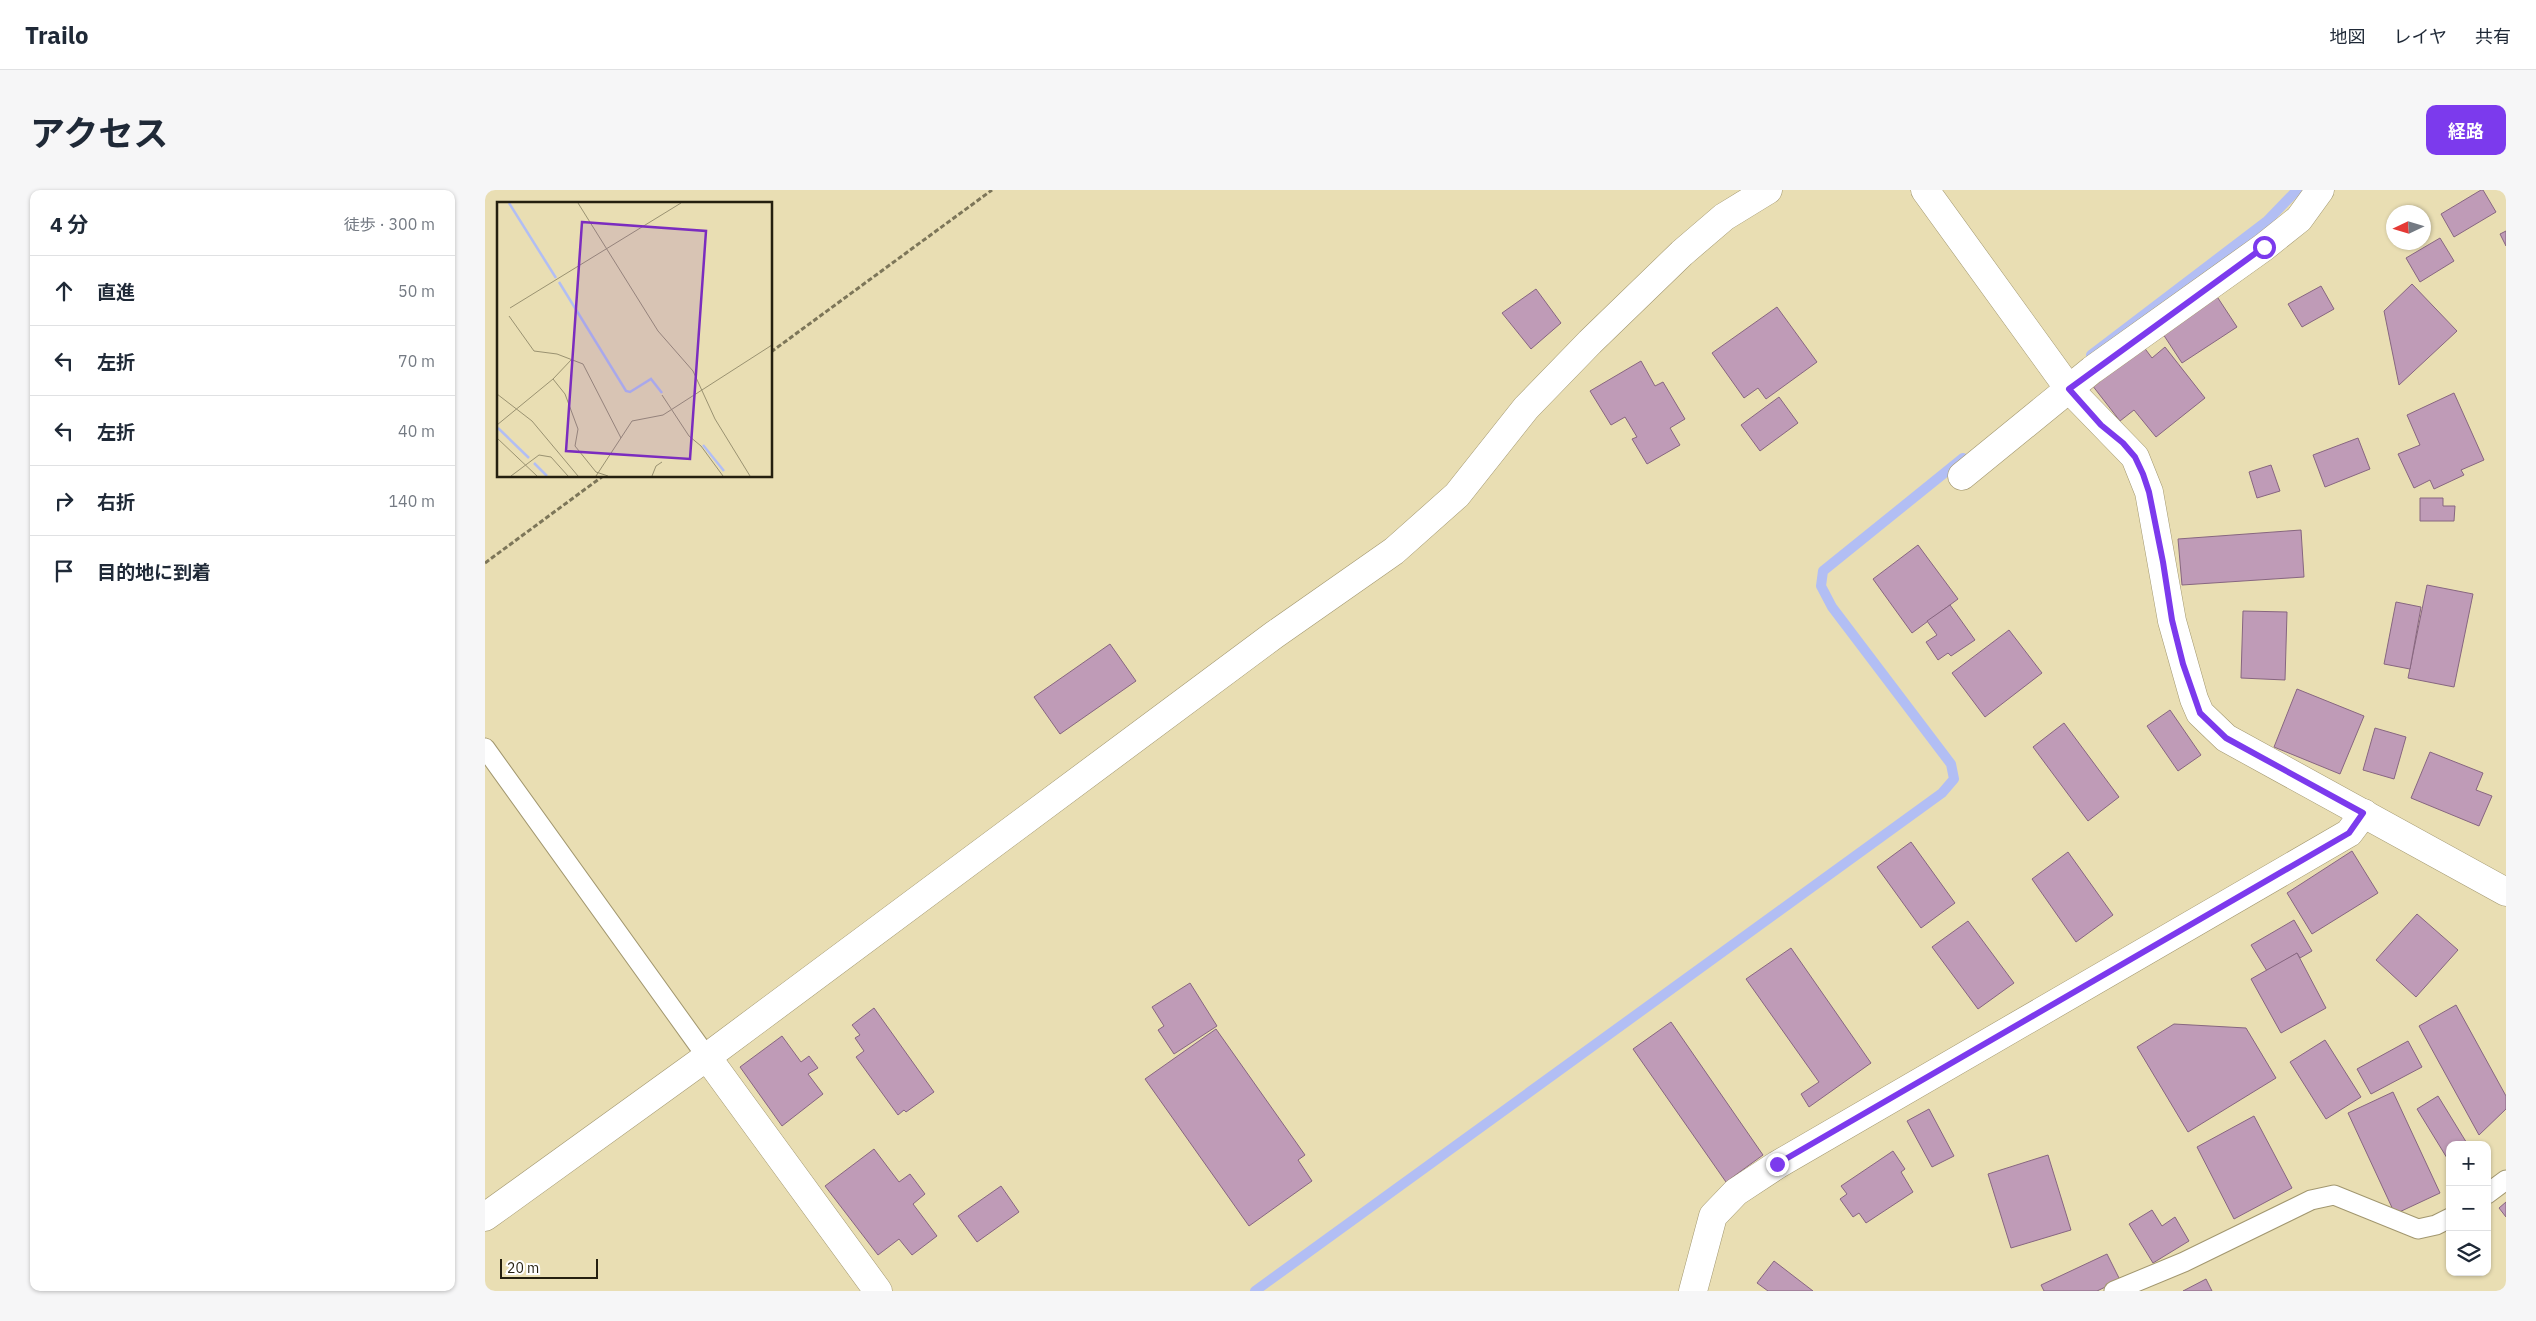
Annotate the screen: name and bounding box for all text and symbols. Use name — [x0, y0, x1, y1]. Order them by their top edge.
text: Trailo — [25, 19, 89, 51]
text: 地図 — [2330, 25, 2366, 48]
text: レイヤ — [2394, 25, 2447, 48]
text: 共有 — [2475, 25, 2511, 48]
button: 経路 — [2426, 105, 2506, 155]
text: アクセス — [30, 110, 168, 156]
inset map — [497, 202, 773, 478]
north arrow — [2386, 205, 2431, 250]
text: 4 分 — [50, 210, 89, 238]
text: 徒歩 · 300 m — [344, 214, 435, 234]
route start — [2253, 236, 2276, 259]
icon: ahead — [50, 277, 78, 305]
text: 直進 — [97, 280, 135, 304]
text: 50 m — [398, 281, 435, 301]
icon: left — [50, 347, 78, 375]
text: 左折 — [97, 350, 135, 374]
text: 70 m — [398, 351, 435, 371]
icon: left — [50, 417, 78, 445]
text: 左折 — [97, 420, 135, 444]
text: 40 m — [398, 421, 435, 441]
icon: right — [50, 487, 78, 515]
text: 右折 — [97, 490, 135, 514]
text: 140 m — [388, 491, 435, 511]
icon: arrive — [50, 557, 78, 585]
text: 目的地に到着 — [97, 560, 211, 584]
map controls — [2446, 1141, 2491, 1276]
button: + — [2446, 1141, 2491, 1186]
route end — [1766, 1153, 1789, 1176]
button: − — [2446, 1186, 2491, 1231]
button: layers — [2446, 1231, 2491, 1276]
scale bar — [500, 1256, 597, 1279]
text: 20 m — [507, 1259, 539, 1277]

